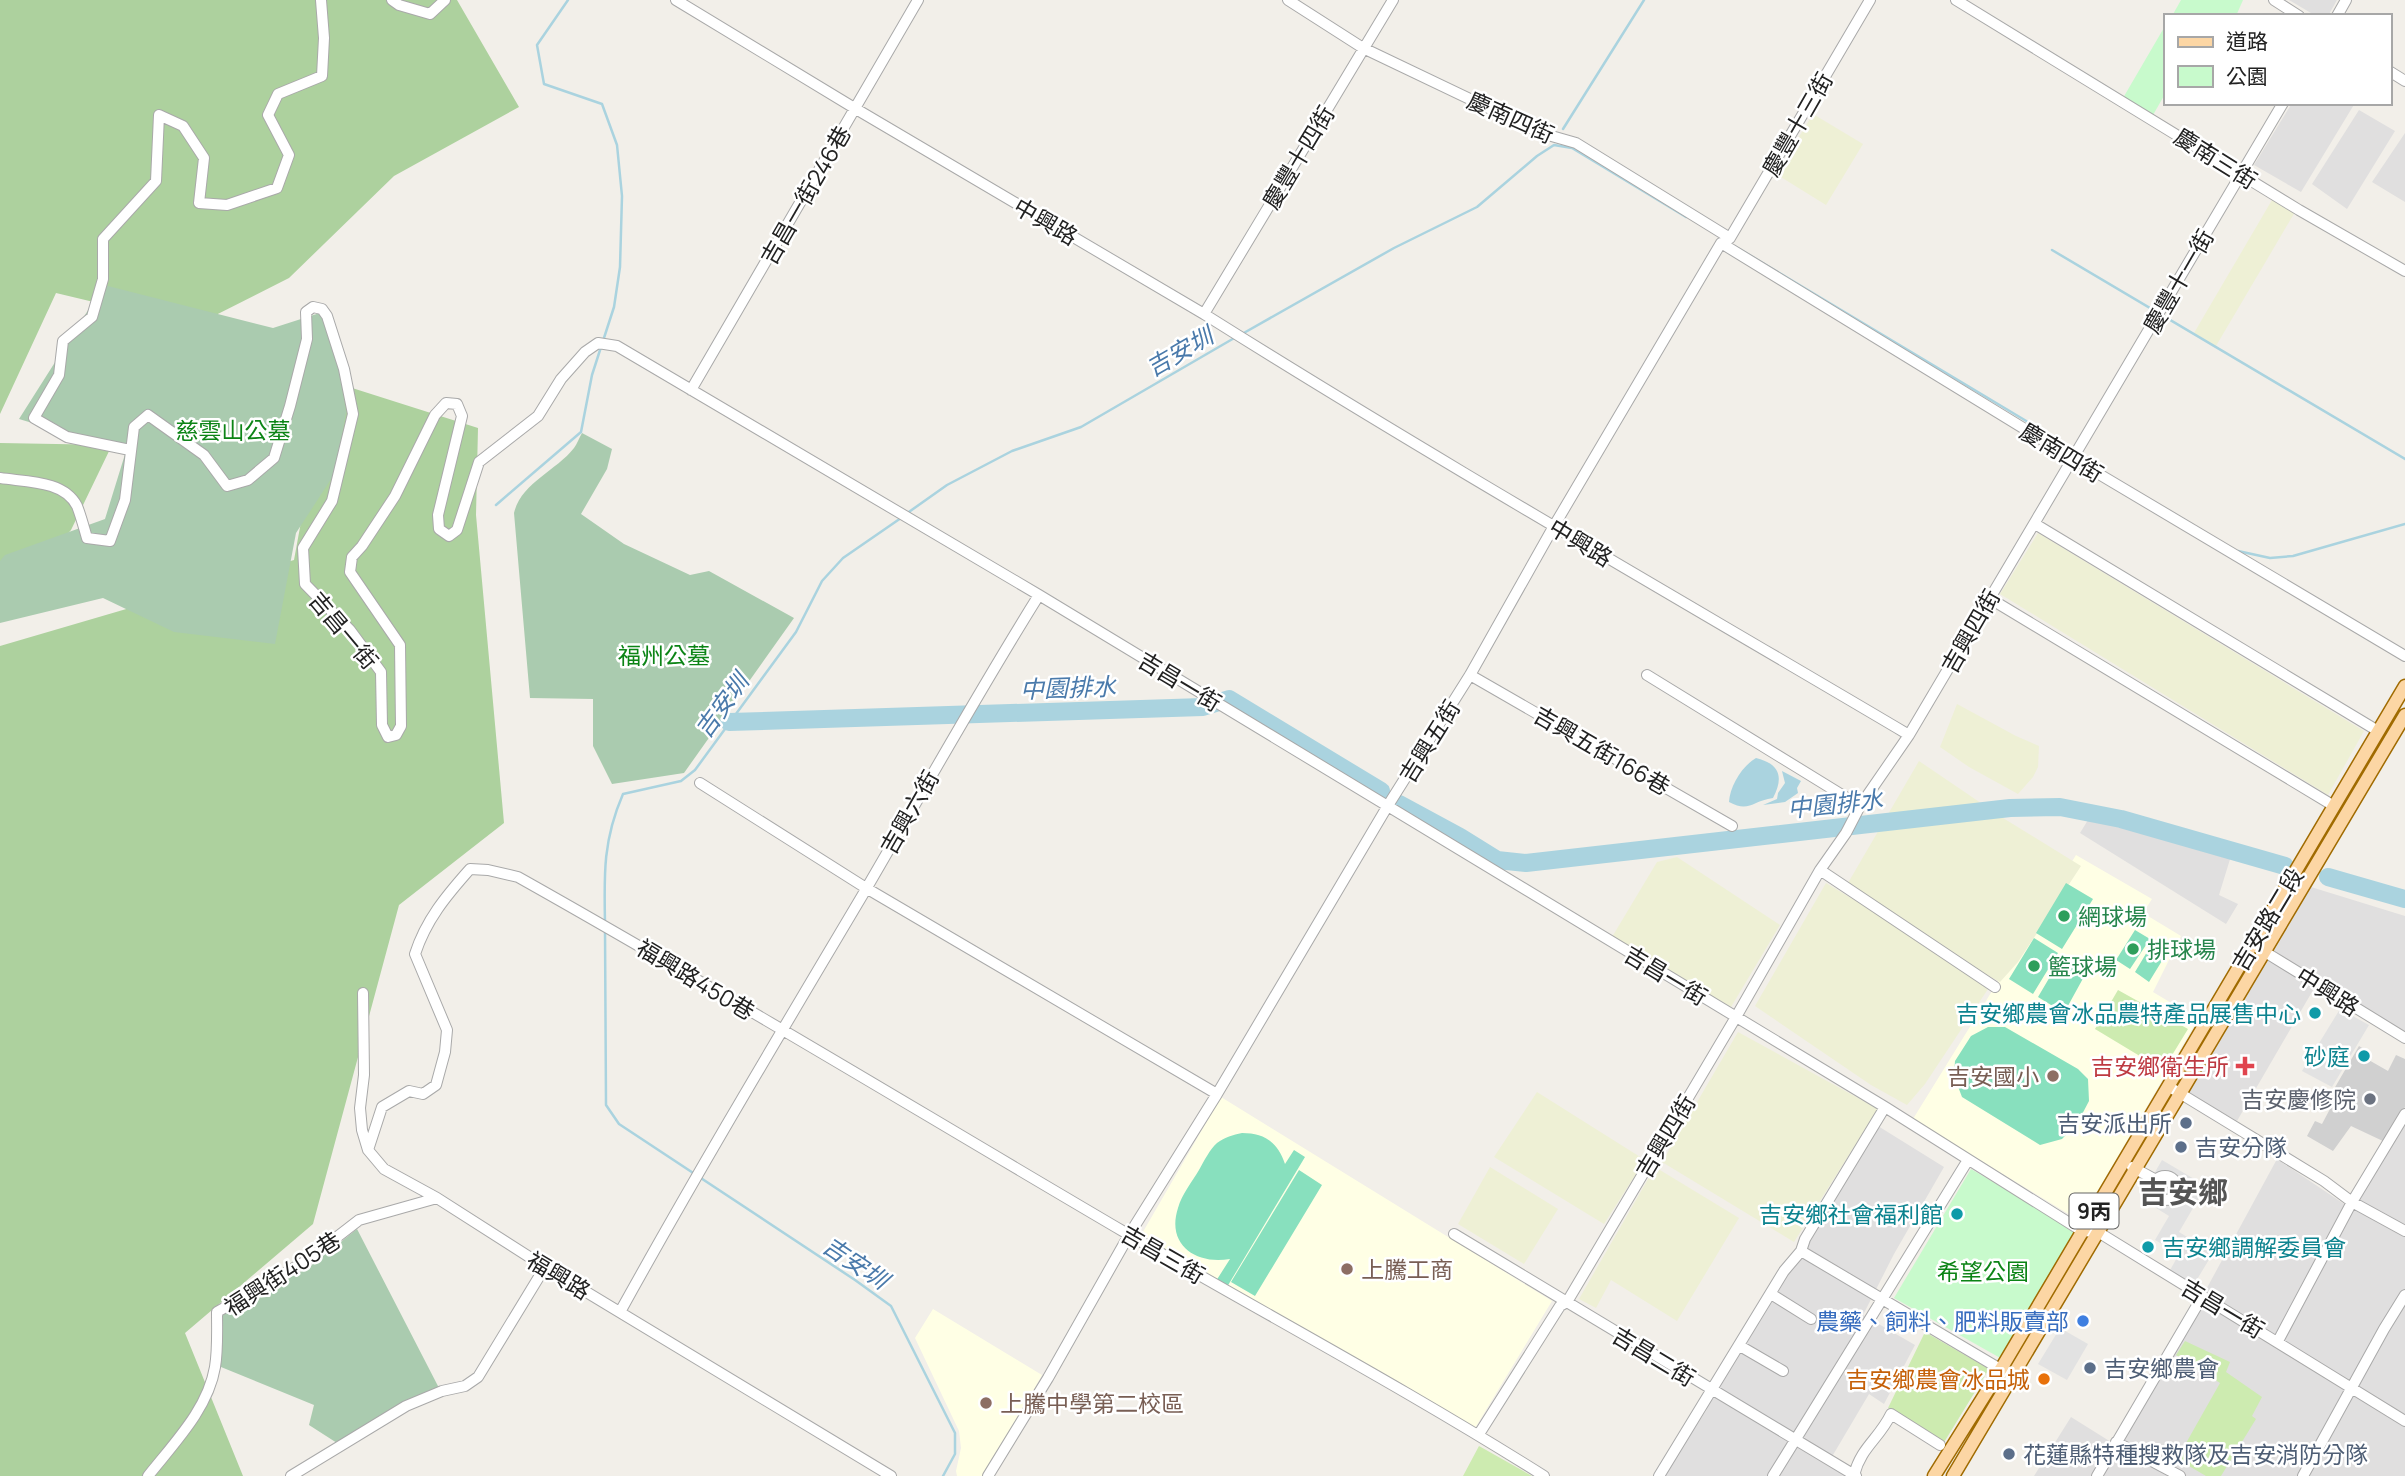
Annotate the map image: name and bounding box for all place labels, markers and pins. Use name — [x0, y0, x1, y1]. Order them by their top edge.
place label: 網球場 — [2078, 900, 2147, 932]
marker: 網球場 — [2056, 908, 2072, 924]
place label: 排球場 — [2147, 933, 2216, 965]
marker: 排球場 — [2125, 941, 2141, 957]
place label: 籃球場 — [2048, 950, 2117, 982]
marker: 籃球場 — [2026, 958, 2042, 974]
place label: 吉安鄉農會冰品農特產品展售中心 — [1956, 997, 2301, 1029]
marker: 吉安鄉農會冰品農特產品展售中心 — [2307, 1005, 2323, 1021]
place label: 砂庭 — [2304, 1040, 2350, 1072]
marker: 砂庭 — [2356, 1048, 2372, 1064]
place label: 吉安鄉衛生所 — [2091, 1050, 2229, 1082]
marker: 吉安鄉衛生所 — [2235, 1056, 2255, 1076]
place label: 吉安國小 — [1947, 1060, 2039, 1092]
marker: 吉安國小 — [2045, 1068, 2061, 1084]
place label: 吉安慶修院 — [2241, 1083, 2356, 1115]
marker: 吉安慶修院 — [2362, 1091, 2378, 1107]
place label: 吉安派出所 — [2057, 1107, 2172, 1139]
marker: 吉安派出所 — [2178, 1115, 2194, 1131]
place label: 吉安分隊 — [2195, 1131, 2287, 1163]
marker: 吉安分隊 — [2173, 1139, 2189, 1155]
place label: 吉安鄉社會福利館 — [1759, 1198, 1943, 1230]
marker: 吉安鄉社會福利館 — [1949, 1206, 1965, 1222]
place label: 吉安鄉調解委員會 — [2162, 1231, 2346, 1263]
marker: 吉安鄉調解委員會 — [2140, 1239, 2156, 1255]
place label: 上騰工商 — [1361, 1253, 1453, 1285]
marker: 上騰工商 — [1339, 1261, 1355, 1277]
place label: 農藥、飼料、肥料販賣部 — [1816, 1305, 2069, 1337]
marker: 農藥、飼料、肥料販賣部 — [2075, 1313, 2091, 1329]
place label: 吉安鄉農會 — [2104, 1352, 2219, 1384]
marker: 吉安鄉農會 — [2082, 1360, 2098, 1376]
place label: 吉安鄉農會冰品城 — [1846, 1363, 2030, 1395]
marker: 吉安鄉農會冰品城 — [2036, 1371, 2052, 1387]
place label: 上騰中學第二校區 — [1000, 1387, 1184, 1419]
marker: 上騰中學第二校區 — [978, 1395, 994, 1411]
place label: 花蓮縣特種搜救隊及吉安消防分隊 — [2023, 1438, 2368, 1470]
marker: 花蓮縣特種搜救隊及吉安消防分隊 — [2001, 1446, 2017, 1462]

